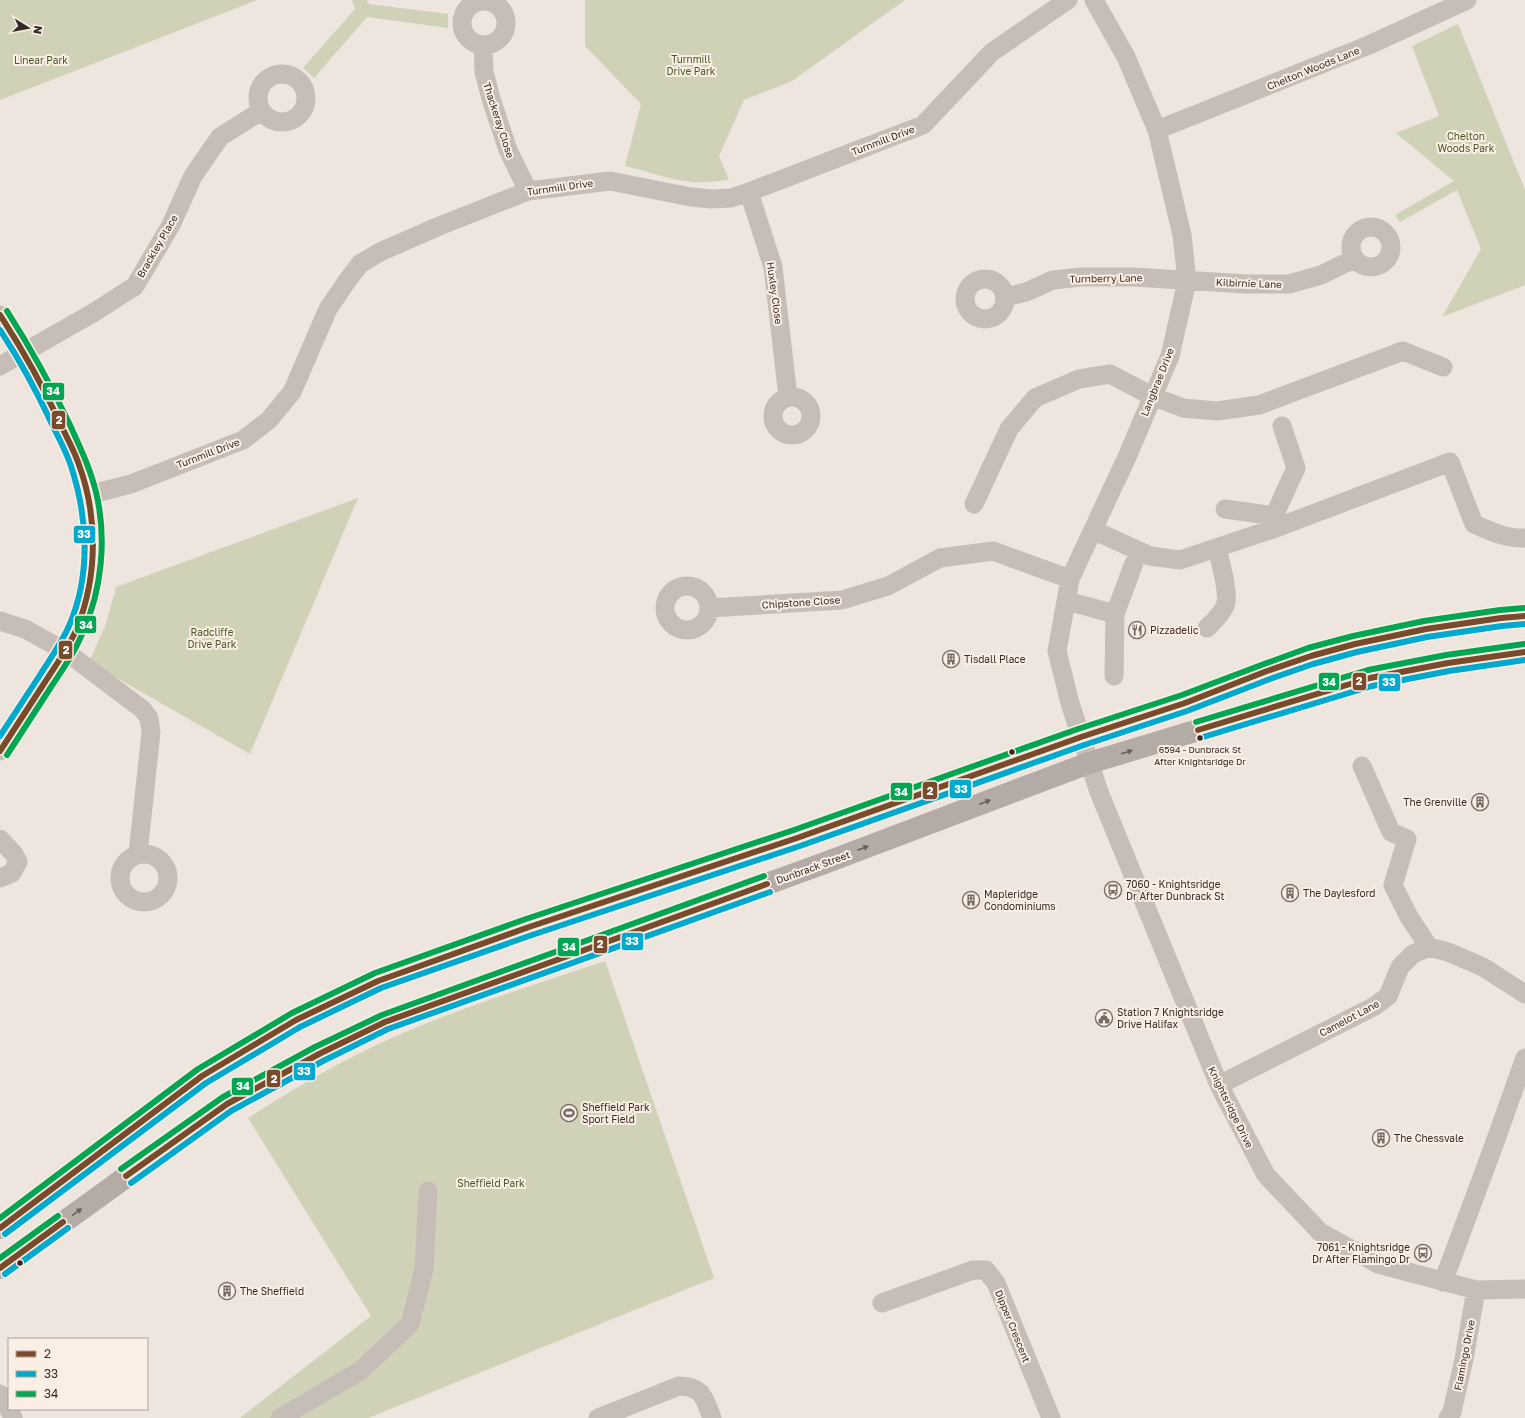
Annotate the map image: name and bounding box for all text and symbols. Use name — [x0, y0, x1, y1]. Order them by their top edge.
north arrow — [8, 8, 48, 48]
text: N — [31, 25, 45, 35]
street label: Chelton Woods Lane — [1265, 44, 1361, 92]
park label: Turnmill Drive Park — [667, 53, 716, 77]
park label: Linear Park — [14, 54, 68, 66]
street label: Thackeray Close — [481, 81, 517, 160]
street label: Turnmill Drive — [850, 122, 916, 158]
park label: Chelton Woods Park — [1438, 130, 1495, 154]
street label: Turnmill Drive — [526, 176, 594, 198]
street label: Brackley Place — [134, 212, 180, 280]
street label: Huxley Close — [765, 261, 785, 325]
street label: Turnberry Lane — [1069, 271, 1143, 285]
street label: Kilbirnie Lane — [1216, 276, 1282, 290]
street label: Langbrae Drive — [1138, 346, 1176, 418]
line badge: 34 — [42, 382, 65, 401]
text: 34 — [46, 384, 60, 397]
line badge: 2 — [51, 410, 66, 430]
text: 2 — [56, 413, 63, 426]
street label: Turnmill Drive — [175, 435, 241, 471]
line badge: 33 — [73, 525, 96, 544]
text: 33 — [77, 527, 91, 540]
street label: Chipstone Close — [761, 593, 841, 611]
line badge: 34 — [74, 615, 97, 634]
text: 34 — [79, 618, 93, 631]
restaurant icon: Pizzadelic — [1127, 620, 1147, 640]
place label: Pizzadelic — [1150, 624, 1199, 636]
park label: Radcliffe Drive Park — [188, 626, 237, 650]
line badge: 2 — [58, 640, 73, 660]
text: 2 — [63, 643, 70, 656]
building icon: Tisdall Place — [941, 649, 961, 669]
place label: Tisdall Place — [964, 653, 1026, 665]
line badge: 34 — [1318, 672, 1340, 691]
line badge: 2 — [1352, 672, 1367, 691]
line badge: 33 — [1378, 673, 1401, 692]
text: 2 — [1356, 674, 1363, 687]
text: 34 — [1322, 675, 1336, 688]
text: 33 — [1382, 675, 1396, 688]
marker: 6594 - Dunbrack St After Knightsridge Dr — [1195, 733, 1205, 743]
place label: 6594 - Dunbrack St After Knightsridge Dr — [1154, 744, 1246, 767]
unlabelled marker — [1007, 747, 1017, 757]
one-way arrow — [1121, 749, 1133, 755]
line badge: 33 — [949, 779, 972, 799]
line badge: 2 — [922, 781, 938, 800]
line badge: 34 — [890, 782, 913, 801]
text: 33 — [954, 782, 968, 795]
text: 2 — [927, 784, 934, 797]
text: 34 — [894, 785, 908, 798]
building icon: The Grenville — [1470, 792, 1490, 812]
place label: The Grenville — [1403, 796, 1467, 808]
one-way arrow — [979, 798, 991, 804]
one-way arrow — [858, 845, 870, 851]
street label: Dunbrack Street — [774, 848, 852, 886]
place label: 7060 - Knightsridge Dr After Dunbrack St — [1126, 878, 1224, 902]
bus stop icon: 7060 - Knightsridge Dr After Dunbrack St — [1103, 880, 1123, 900]
building icon: The Daylesford — [1280, 883, 1300, 903]
place label: The Daylesford — [1303, 887, 1375, 899]
place label: Mapleridge Condominiums — [984, 888, 1056, 912]
building icon: Mapleridge Condominiums — [961, 890, 981, 910]
line badge: 33 — [621, 932, 644, 951]
text: 33 — [625, 934, 639, 947]
line badge: 2 — [593, 935, 608, 954]
line badge: 34 — [557, 937, 580, 957]
text: 2 — [597, 937, 604, 950]
text: 34 — [562, 940, 576, 953]
street label: Camelot Lane — [1317, 997, 1381, 1039]
place label: Station 7 Knightsridge Drive Halifax — [1117, 1006, 1224, 1030]
public building icon: Station 7 Knightsridge Drive Halifax — [1094, 1008, 1114, 1028]
line badge: 33 — [293, 1062, 316, 1081]
text: 33 — [297, 1064, 311, 1077]
street label: Knightsridge Drive — [1206, 1064, 1256, 1150]
line badge: 2 — [266, 1069, 281, 1088]
text: 2 — [271, 1072, 278, 1085]
line badge: 34 — [231, 1077, 254, 1096]
text: 34 — [236, 1079, 250, 1092]
place label: Sheffield Park Sport Field — [582, 1101, 650, 1125]
sports icon: Sheffield Park Sport Field — [559, 1103, 579, 1123]
building icon: The Chessvale — [1371, 1128, 1391, 1148]
place label: The Chessvale — [1394, 1132, 1464, 1144]
park label: Sheffield Park — [457, 1177, 525, 1189]
one-way arrow — [72, 1208, 82, 1216]
place label: 7061 - Knightsridge Dr After Flamingo Dr — [1312, 1241, 1410, 1265]
bus stop icon: 7061 - Knightsridge Dr After Flamingo Dr — [1413, 1243, 1433, 1263]
unlabelled marker — [15, 1258, 25, 1268]
building icon: The Sheffield — [217, 1281, 237, 1301]
place label: The Sheffield — [240, 1285, 304, 1297]
street label: Dipper Crescent — [993, 1288, 1033, 1364]
street label: Flamingo Drive — [1451, 1318, 1477, 1391]
legend — [8, 1338, 148, 1410]
text: 2 — [44, 1346, 51, 1361]
text: 33 — [44, 1366, 58, 1381]
text: 34 — [44, 1386, 58, 1401]

